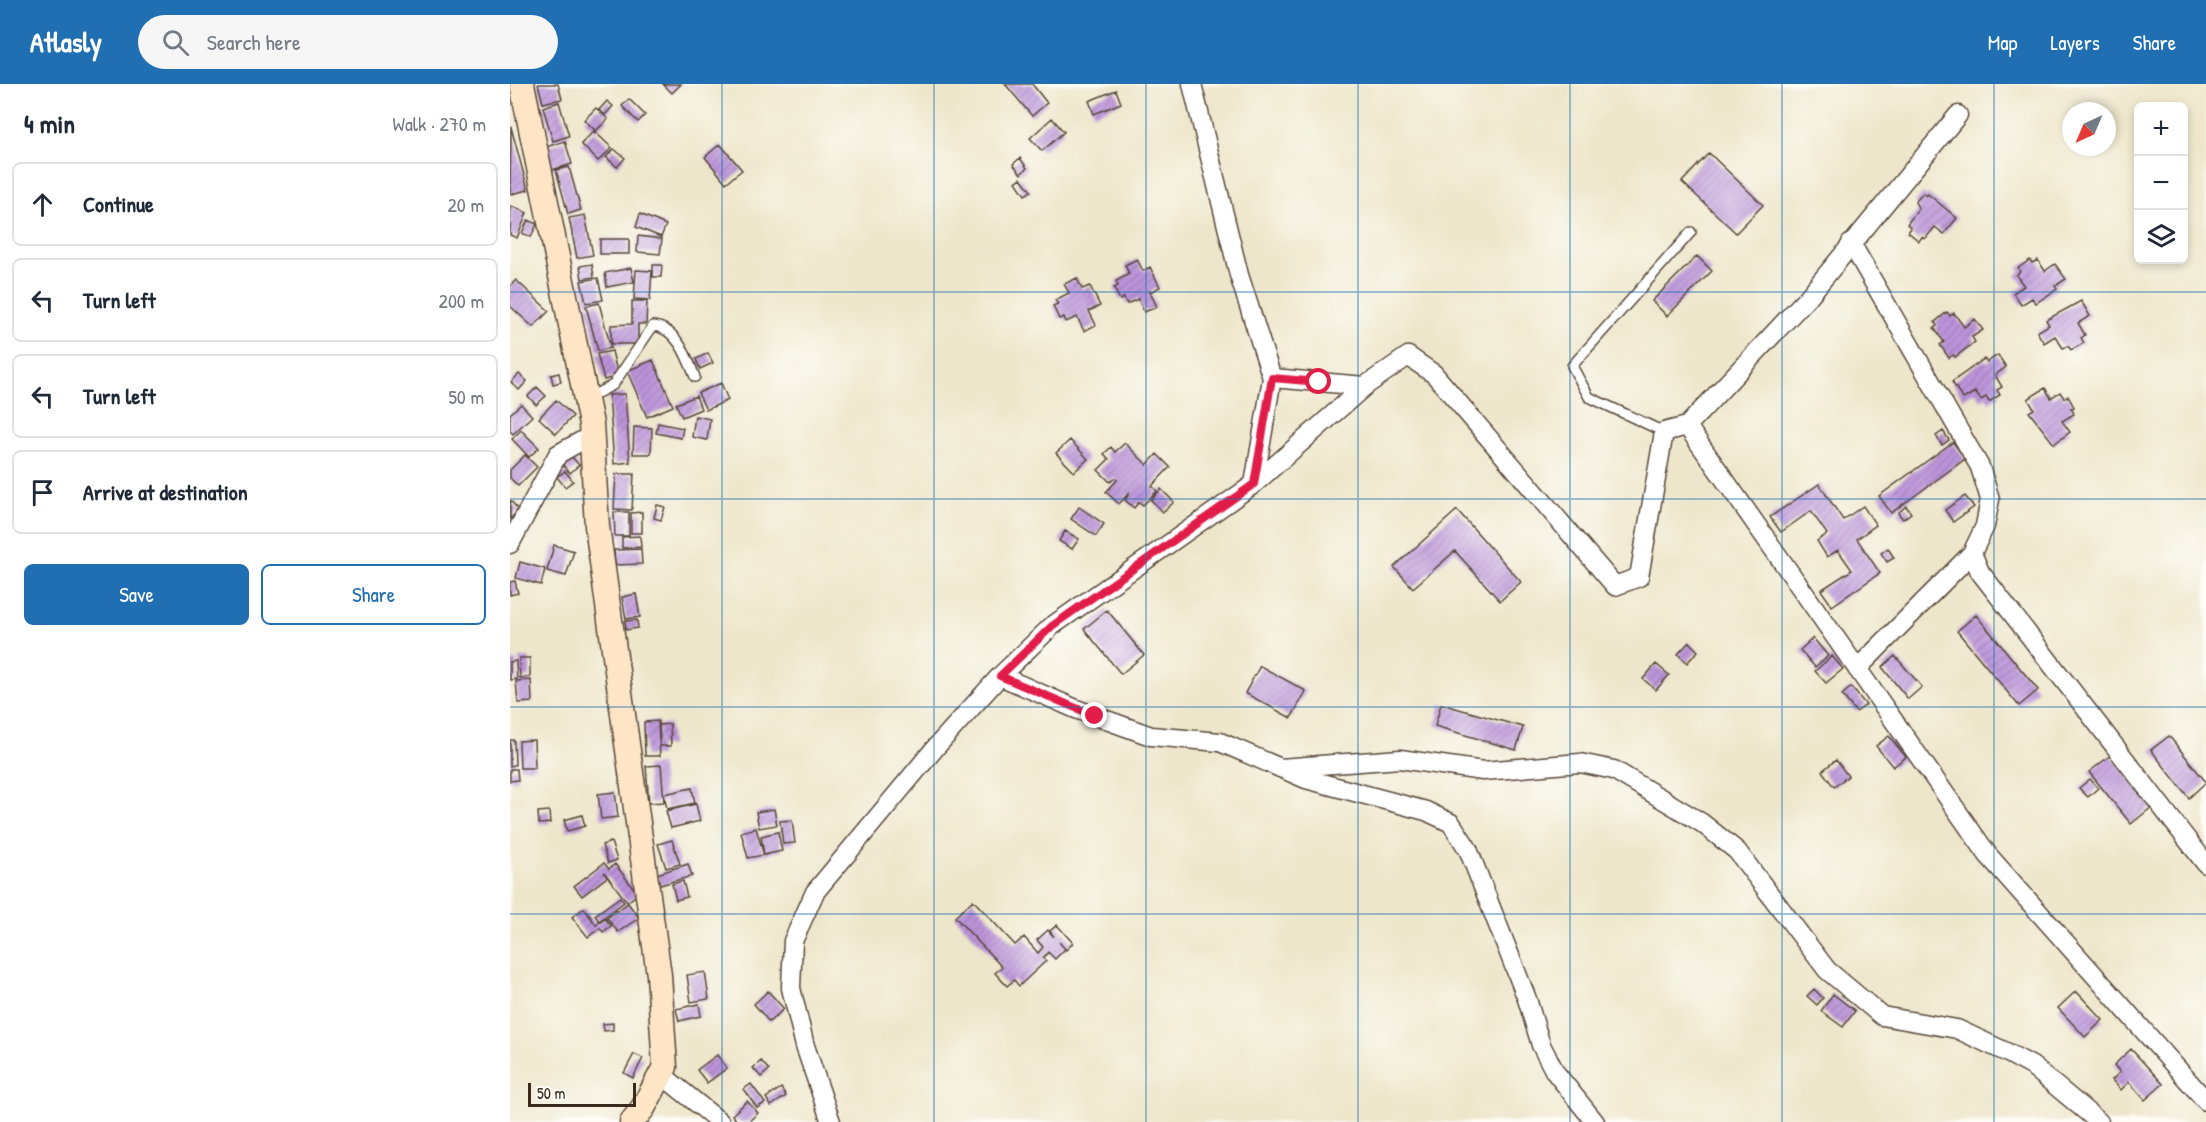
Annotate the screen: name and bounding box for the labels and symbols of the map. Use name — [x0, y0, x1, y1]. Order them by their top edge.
north arrow — [2062, 102, 2116, 156]
route start — [1305, 368, 1331, 394]
route end — [1081, 702, 1107, 728]
scale bar — [528, 1080, 636, 1108]

